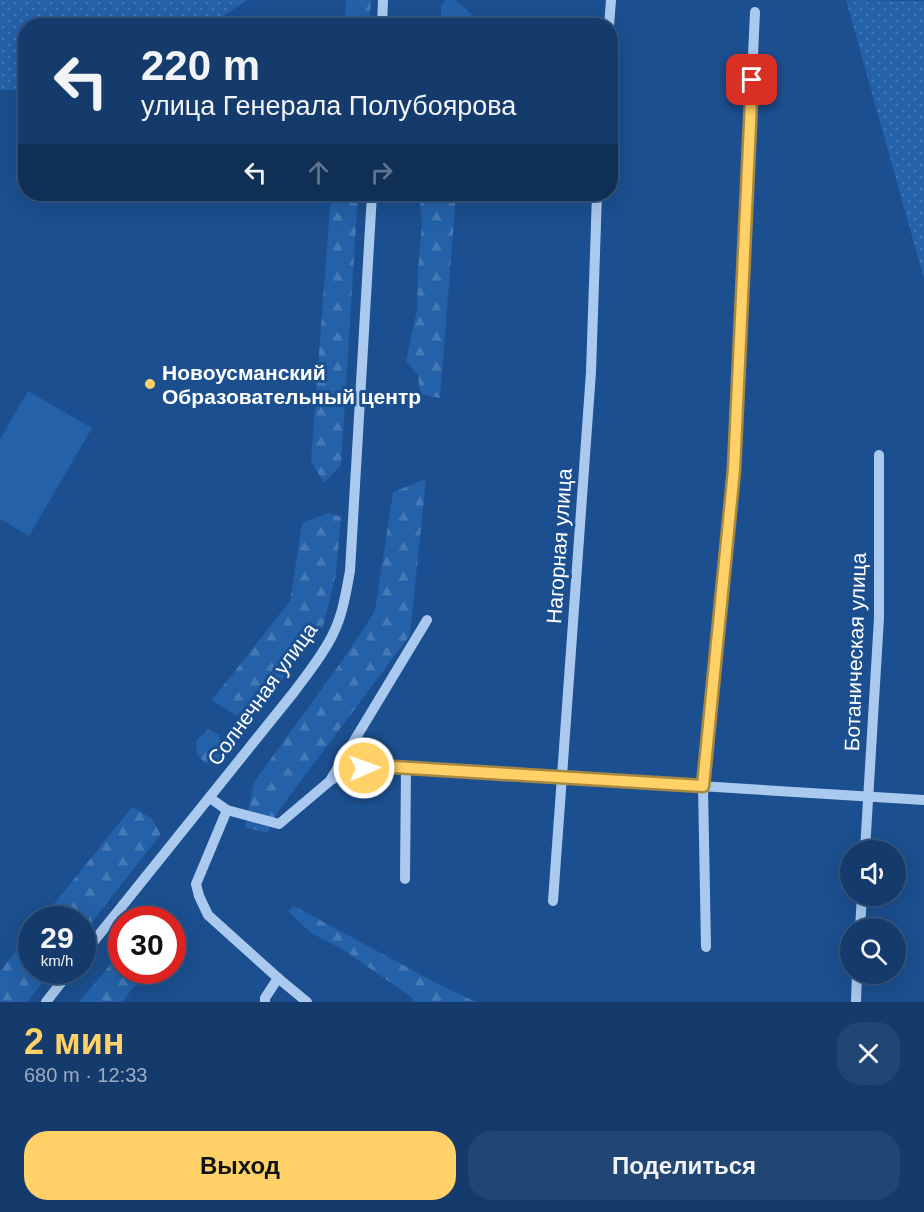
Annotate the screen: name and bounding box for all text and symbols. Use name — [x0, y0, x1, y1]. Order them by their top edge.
icon: left — [42, 42, 120, 120]
text: 220 m — [141, 42, 260, 89]
pin — [726, 54, 777, 105]
icon: arrive — [735, 63, 768, 96]
text: улица Генерала Полубоярова — [141, 91, 516, 121]
icon: left — [239, 156, 272, 189]
icon: ahead — [302, 156, 335, 189]
icon: right — [365, 156, 398, 189]
place label: Новоусманский Образовательный центр — [162, 361, 421, 408]
marker: Новоусманский Образовательный центр — [143, 377, 157, 391]
street label: Нагорная улица — [542, 467, 576, 624]
street label: Ботаническая улица — [840, 552, 870, 752]
street label: Солнечная улица — [203, 618, 322, 770]
position arrow — [332, 736, 396, 800]
map controls — [840, 840, 906, 984]
button: sound — [840, 840, 906, 906]
speed limit sign: 30 — [108, 906, 186, 984]
button: search — [840, 918, 906, 984]
text: 29 — [40, 921, 74, 954]
text: km/h — [41, 952, 73, 969]
text: 2 мин — [24, 1021, 125, 1062]
button: close — [837, 1022, 900, 1085]
text: 680 m · 12:33 — [24, 1064, 147, 1086]
button: Выход — [24, 1131, 456, 1200]
button: Поделиться — [468, 1131, 900, 1200]

